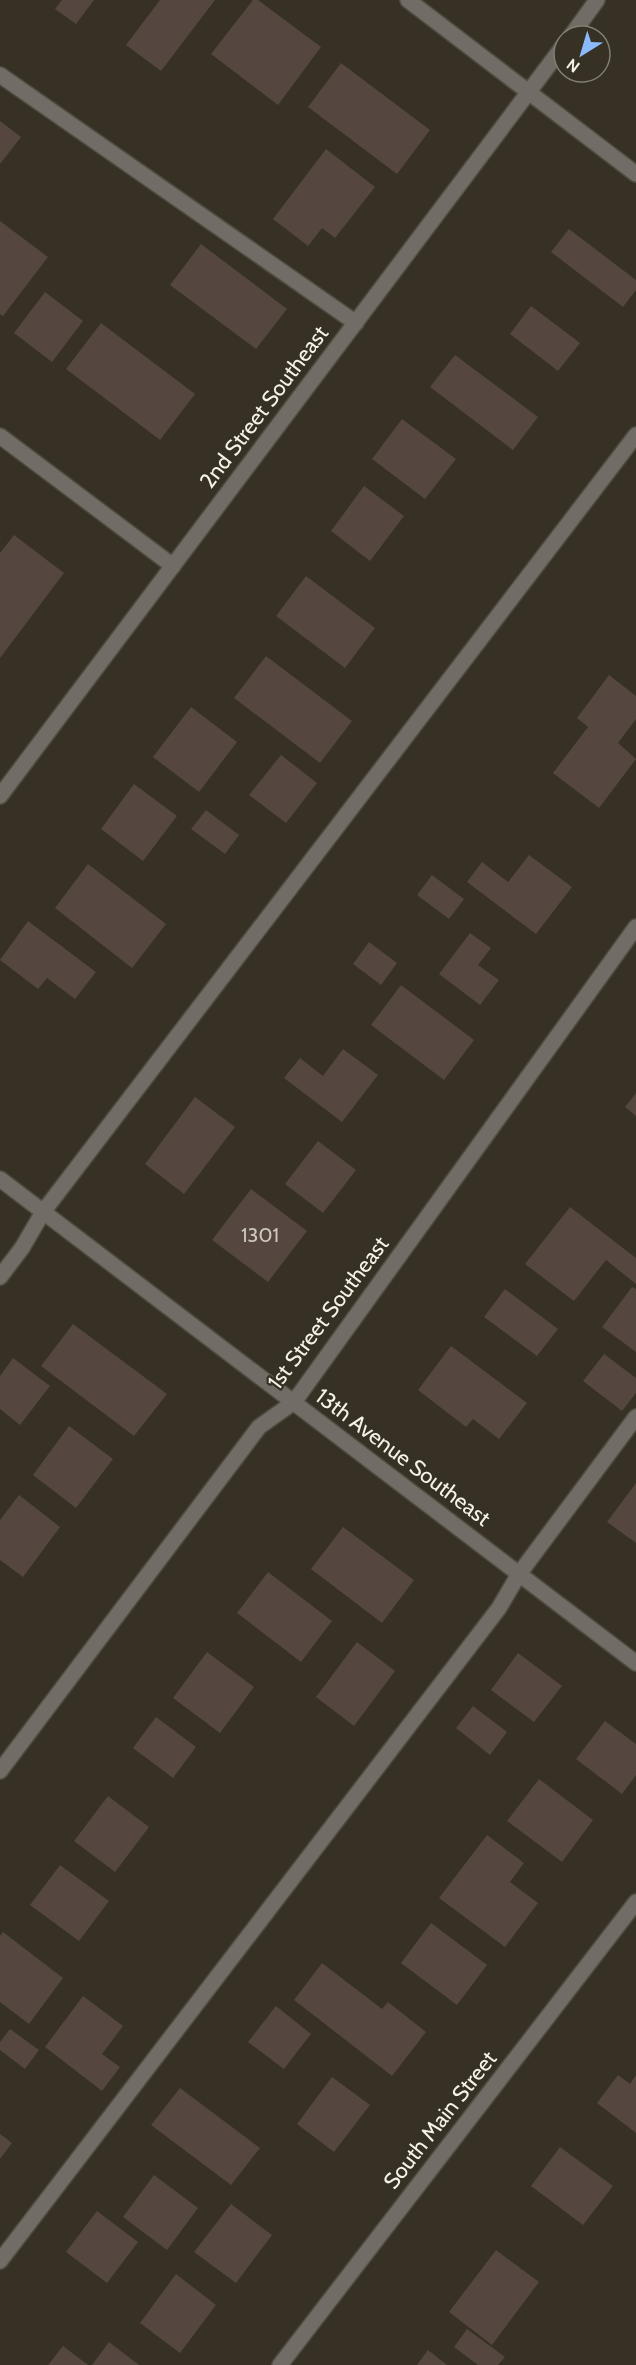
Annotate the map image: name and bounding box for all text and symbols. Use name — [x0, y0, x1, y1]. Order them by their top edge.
north arrow — [552, 24, 612, 84]
text: N — [563, 55, 584, 77]
street label: 2nd Street Southeast — [194, 320, 334, 494]
house number: 1301 — [241, 1223, 279, 1247]
street label: 1st Street Southeast — [262, 1231, 395, 1395]
street label: 13th Avenue Southeast — [310, 1382, 496, 1532]
street label: South Main Street — [378, 2045, 503, 2194]

